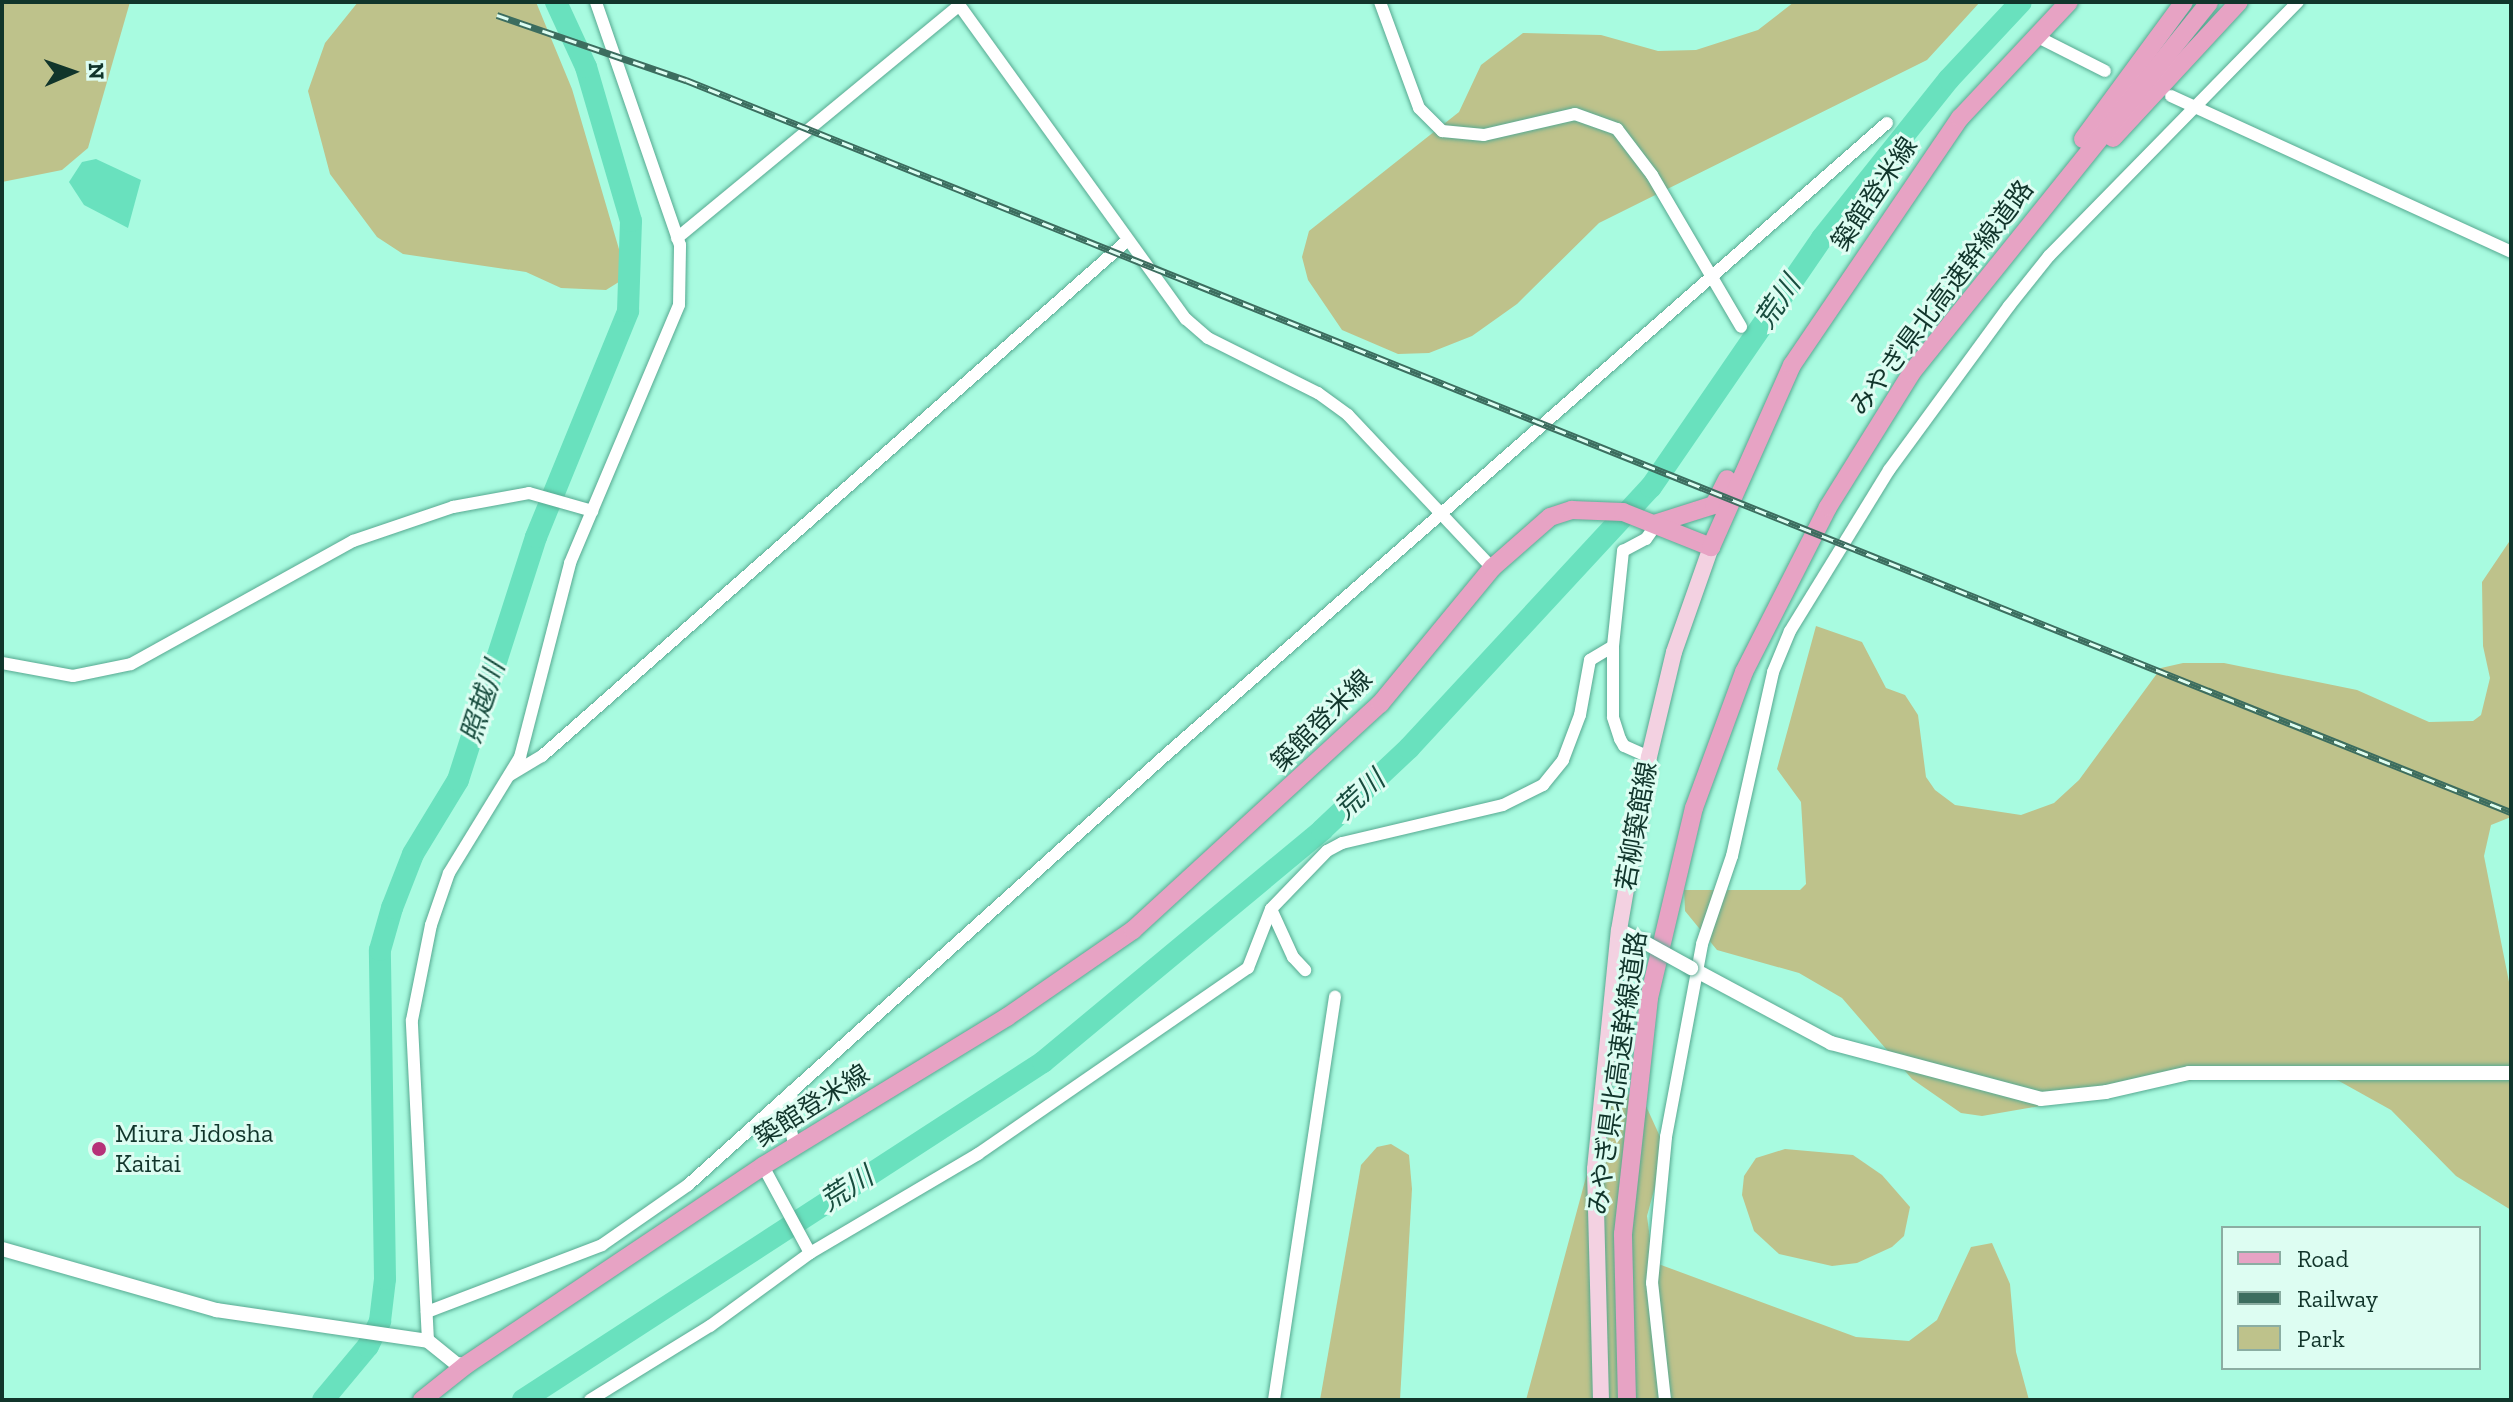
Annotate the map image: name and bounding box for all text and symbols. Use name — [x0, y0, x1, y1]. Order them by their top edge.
north arrow — [32, 32, 112, 112]
text: N — [83, 62, 110, 80]
street label: 築館登米線 — [1826, 131, 1924, 257]
street label: みやぎ県北高速幹線道路 — [1843, 174, 2041, 422]
water label: 荒川 — [1748, 269, 1808, 335]
water label: 照越川 — [454, 657, 512, 747]
street label: 築館登米線 — [1265, 664, 1379, 778]
street label: 若柳築館線 — [1610, 759, 1664, 893]
water label: 荒川 — [1328, 764, 1392, 826]
street label: みやぎ県北高速幹線道路 — [1583, 929, 1653, 1217]
street label: 築館登米線 — [749, 1058, 875, 1154]
place label: Miura Jidosha Kaitai — [115, 1118, 274, 1180]
marker: Miura Jidosha Kaitai — [90, 1140, 108, 1158]
water label: 荒川 — [814, 1160, 880, 1218]
legend — [2221, 1226, 2481, 1370]
text: Road — [2297, 1244, 2349, 1273]
text: Railway — [2297, 1284, 2378, 1313]
text: Park — [2297, 1324, 2345, 1353]

